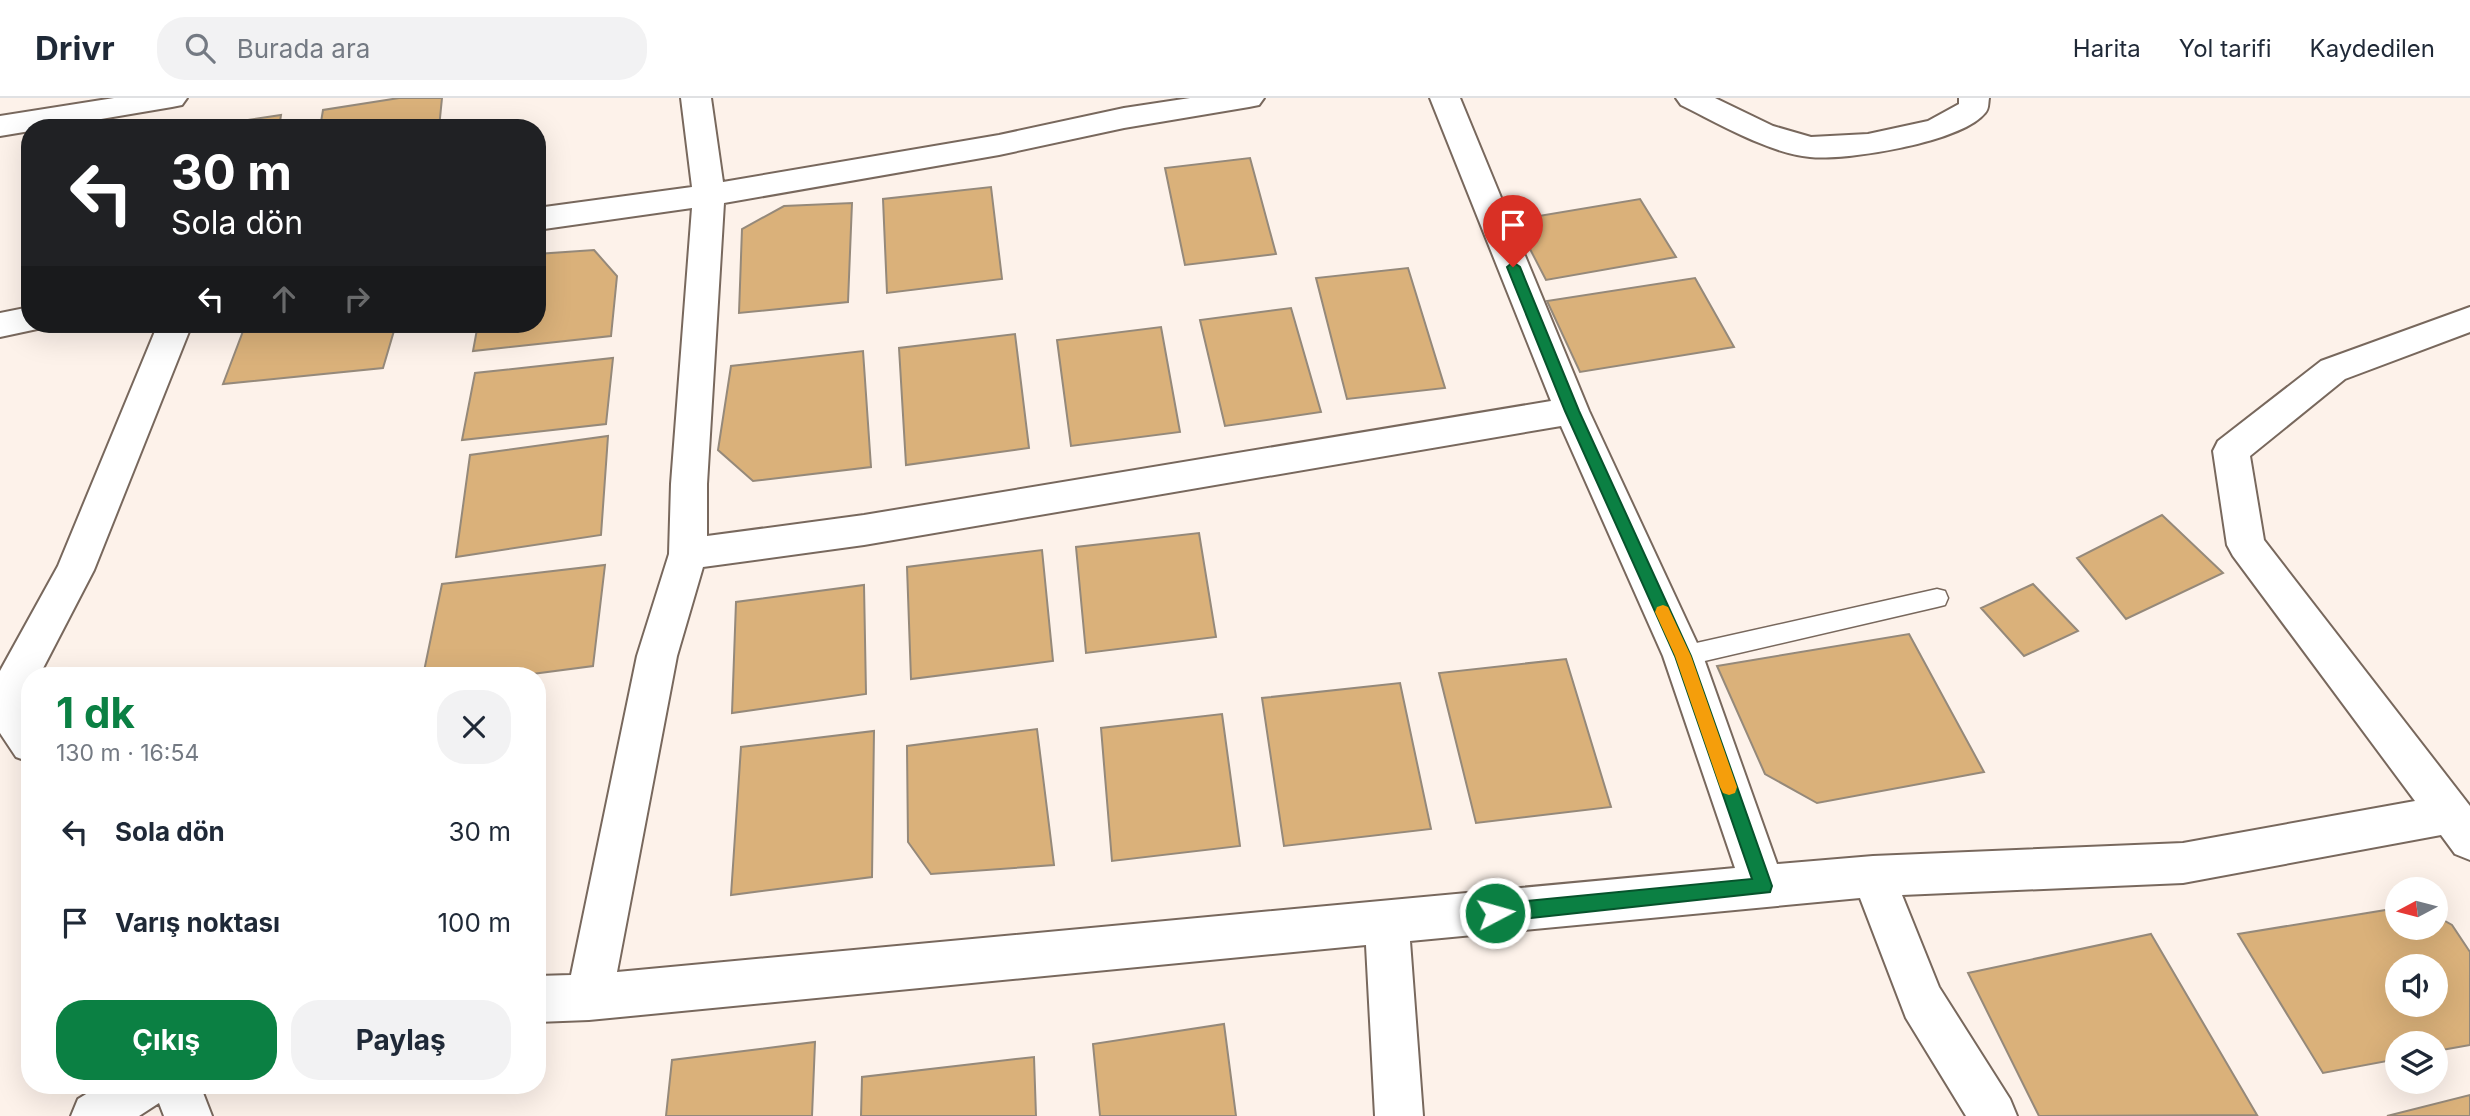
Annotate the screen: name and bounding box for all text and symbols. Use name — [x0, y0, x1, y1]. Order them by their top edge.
search box — [157, 17, 647, 80]
text: Drivr — [35, 28, 115, 68]
icon: search — [181, 29, 219, 67]
text: Burada ara — [237, 33, 370, 64]
text: Harita — [2073, 34, 2141, 63]
text: Yol tarifi — [2179, 34, 2272, 63]
text: Kaydedilen — [2310, 34, 2435, 63]
text: 30 m — [171, 143, 292, 202]
icon: left — [56, 147, 147, 238]
pin — [1483, 195, 1543, 267]
text: Sola dön — [171, 203, 303, 242]
icon: arrive — [1494, 206, 1532, 244]
icon: left — [192, 280, 230, 318]
icon: ahead — [265, 280, 303, 318]
icon: right — [338, 280, 376, 318]
text: 1 dk — [56, 687, 135, 738]
button: close — [437, 690, 511, 764]
text: 130 m · 16:54 — [56, 739, 199, 767]
icon: left — [56, 813, 94, 851]
text: Sola dön — [115, 816, 225, 847]
text: 30 m — [448, 816, 511, 847]
position arrow — [1458, 876, 1532, 950]
north arrow — [2385, 877, 2448, 940]
map controls — [2385, 877, 2448, 1094]
icon: arrive — [56, 904, 94, 942]
text: Varış noktası — [115, 907, 280, 938]
text: 100 m — [438, 907, 511, 938]
button: sound — [2385, 954, 2448, 1017]
button: Çıkış — [56, 1000, 277, 1080]
button: Paylaş — [291, 1000, 511, 1080]
button: layers — [2385, 1031, 2448, 1094]

